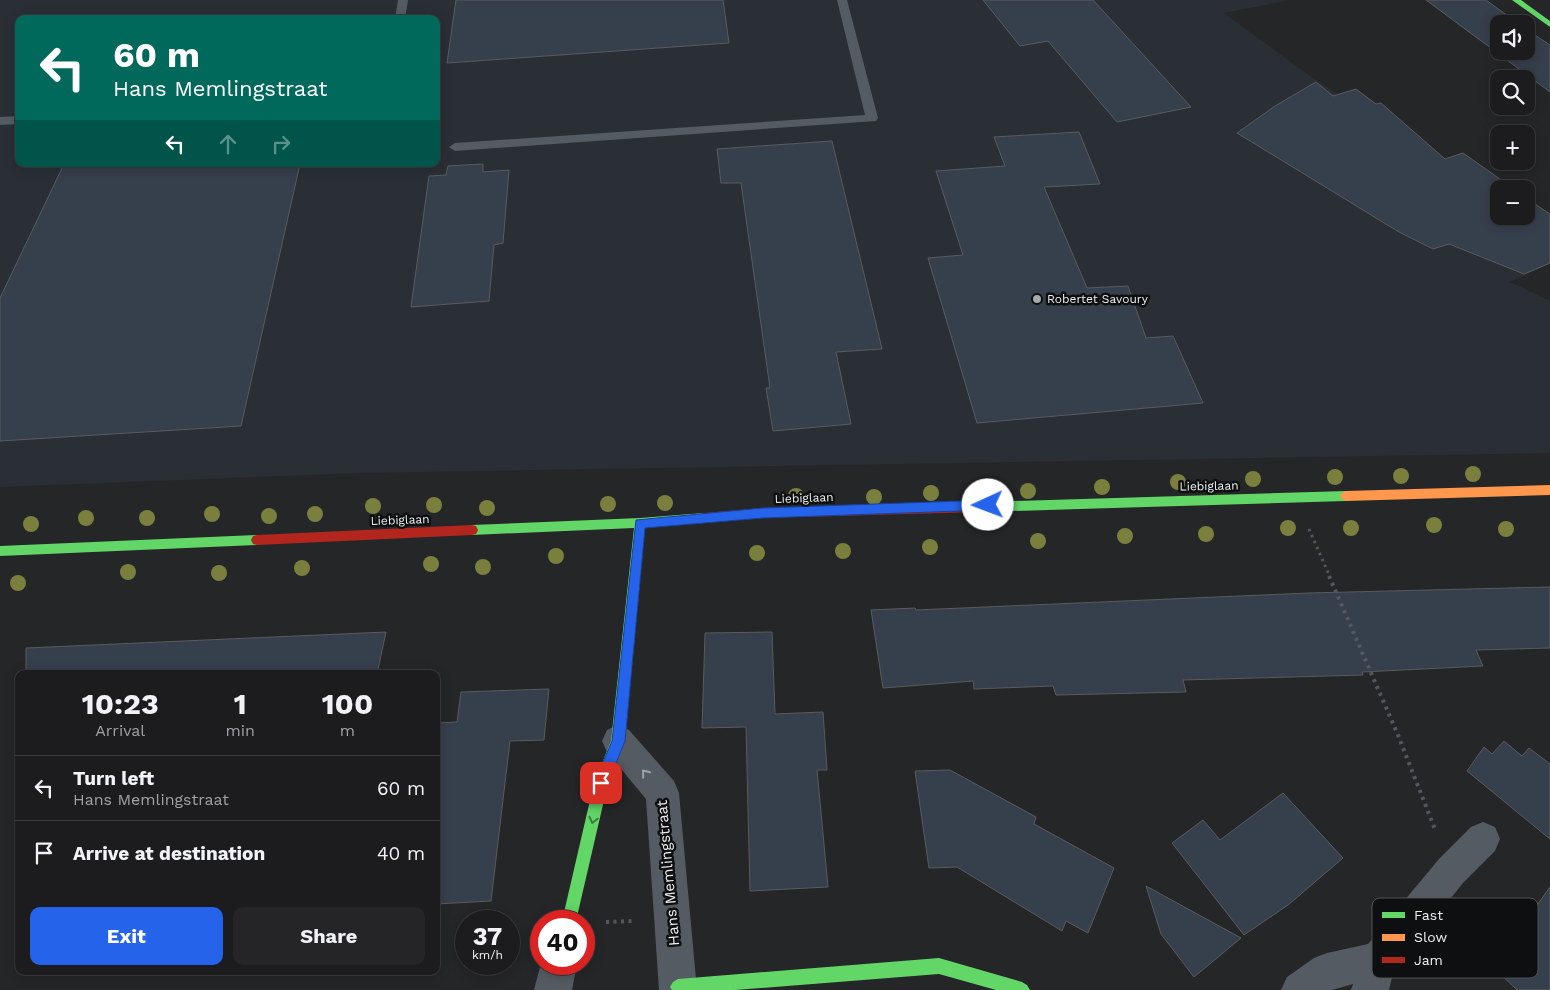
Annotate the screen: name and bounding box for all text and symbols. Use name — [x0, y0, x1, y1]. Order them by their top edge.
map controls — [1490, 15, 1535, 225]
button: sound — [1490, 15, 1535, 60]
text: 60 m — [113, 34, 200, 76]
icon: left — [30, 35, 95, 100]
button: search — [1490, 70, 1535, 115]
text: Hans Memlingstraat — [113, 76, 328, 101]
button: + — [1490, 125, 1535, 170]
icon: left — [161, 130, 189, 158]
icon: ahead — [214, 130, 242, 158]
icon: right — [267, 130, 295, 158]
button: − — [1490, 180, 1535, 225]
place label: Robertet Savoury — [1047, 292, 1149, 306]
marker: Robertet Savoury — [1031, 293, 1043, 305]
position arrow — [961, 478, 1013, 530]
street label: Liebiglaan — [1179, 478, 1239, 494]
street label: Liebiglaan — [774, 490, 834, 506]
street label: Liebiglaan — [370, 512, 430, 528]
text: 10:23 — [82, 686, 159, 721]
text: 1 — [234, 686, 247, 721]
text: 100 — [322, 686, 373, 721]
text: Arrival — [95, 721, 145, 740]
text: min — [225, 721, 255, 740]
text: m — [340, 721, 355, 740]
pin — [580, 762, 622, 804]
text: Turn left — [73, 767, 154, 790]
icon: arrive — [587, 769, 615, 797]
one-way arrow — [642, 770, 651, 779]
icon: left — [30, 774, 58, 802]
text: 60 m — [377, 777, 425, 800]
text: Hans Memlingstraat — [73, 790, 229, 809]
street label: Hans Memlingstraat — [653, 799, 683, 947]
one-way arrow — [588, 816, 599, 825]
icon: arrive — [30, 839, 58, 867]
text: Arrive at destination — [73, 842, 265, 865]
text: 40 m — [377, 842, 425, 865]
legend — [1372, 898, 1538, 978]
button: Exit — [30, 907, 223, 965]
button: Share — [233, 907, 425, 965]
text: Fast — [1414, 907, 1443, 923]
speed limit sign: 40 — [530, 910, 595, 975]
text: 37 — [473, 922, 502, 951]
text: Slow — [1414, 929, 1447, 945]
text: km/h — [472, 948, 503, 962]
text: Jam — [1414, 952, 1443, 968]

